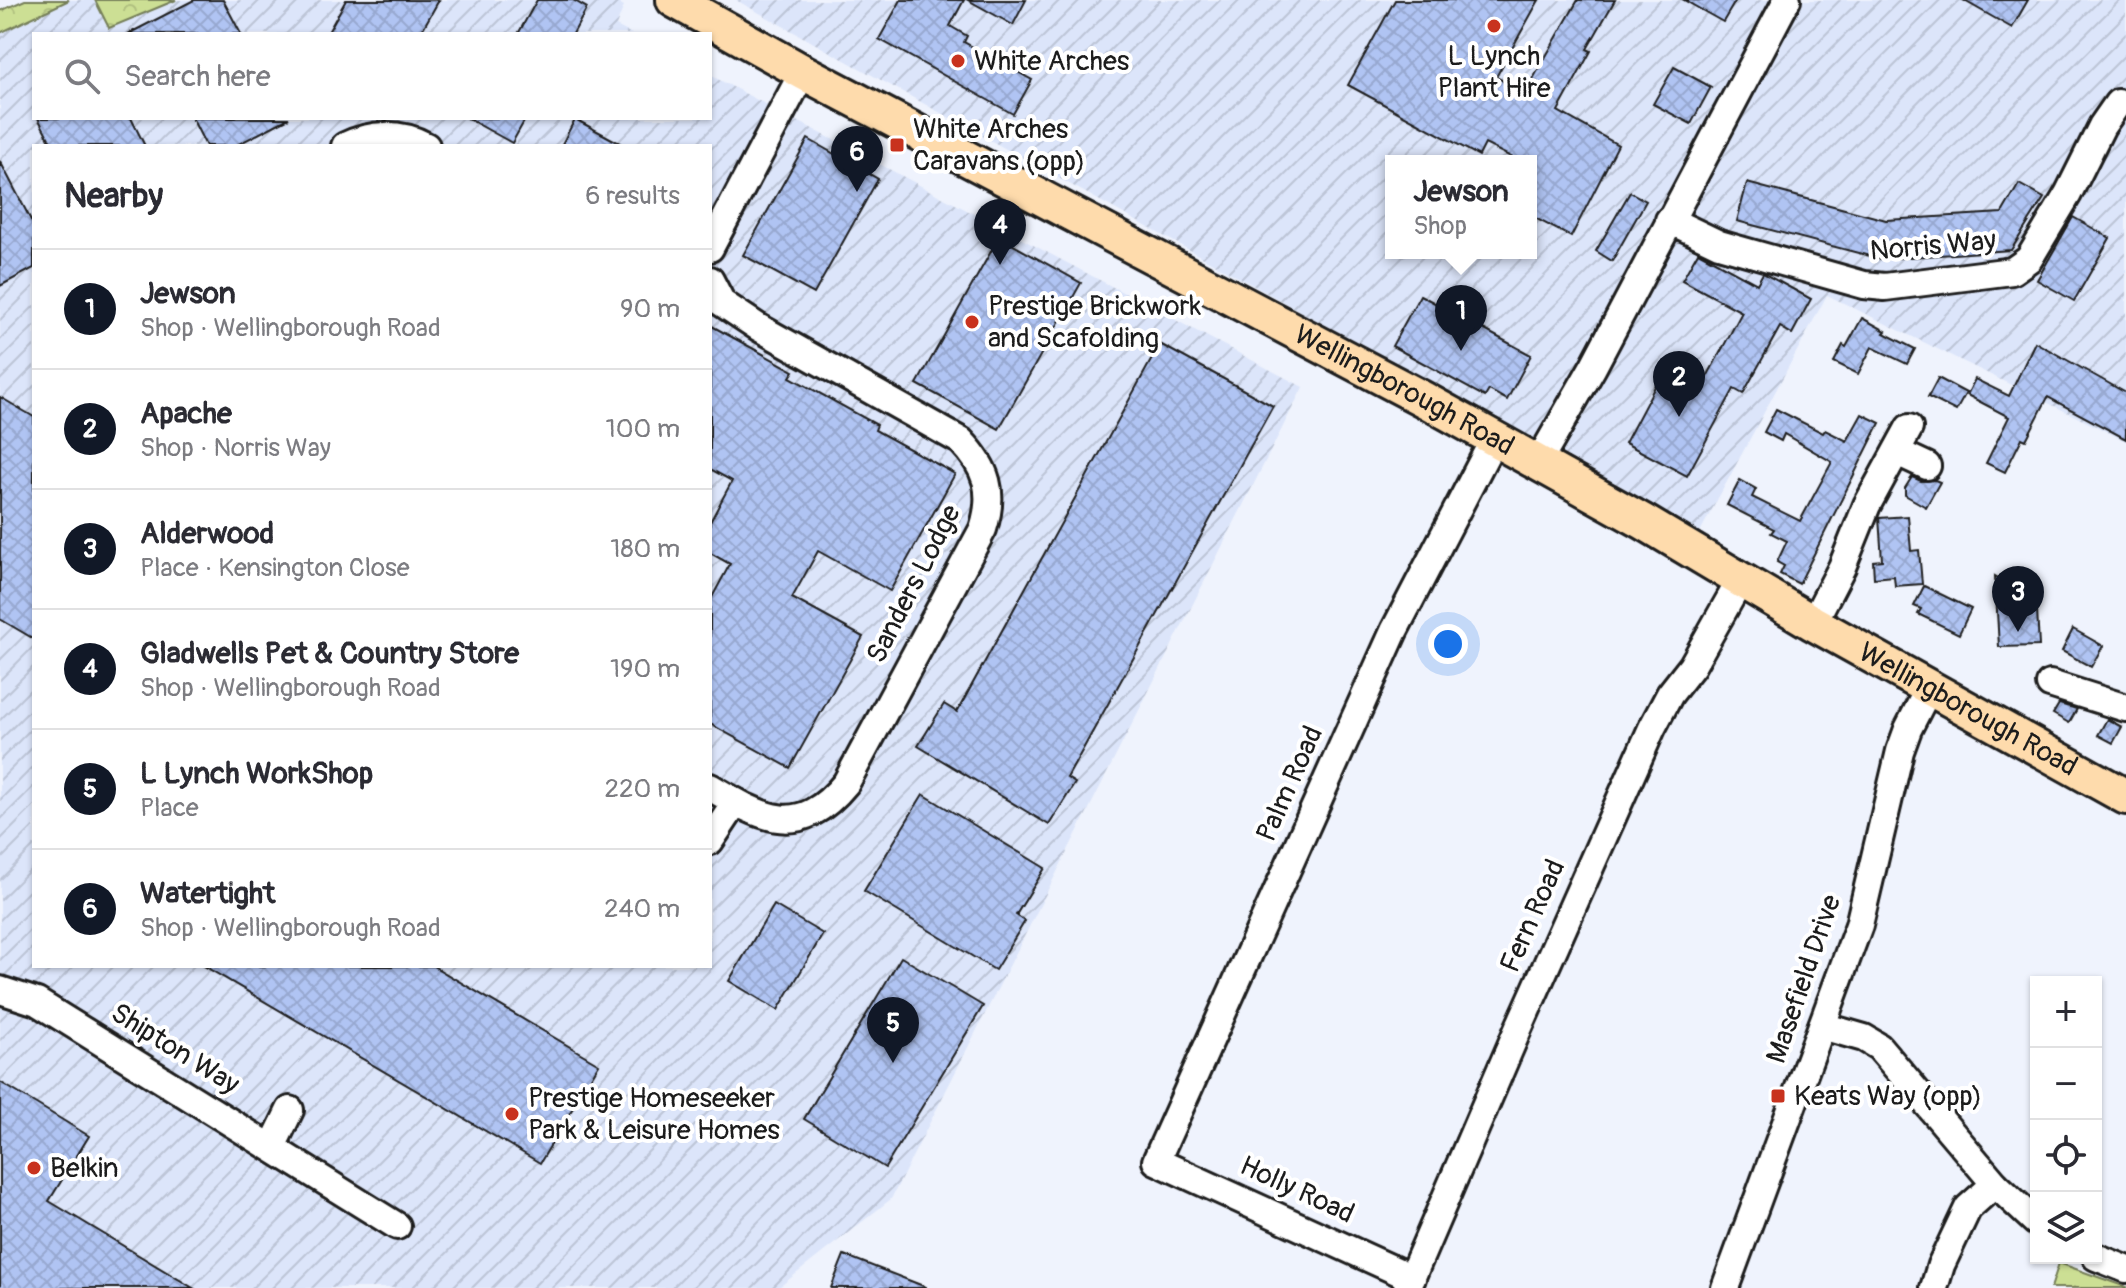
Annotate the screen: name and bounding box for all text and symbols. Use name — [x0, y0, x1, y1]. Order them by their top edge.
marker: L Lynch Plant Hire — [1485, 17, 1503, 35]
search box — [32, 32, 712, 120]
place label: L Lynch Plant Hire — [1437, 39, 1551, 106]
place label: White Arches — [974, 44, 1130, 79]
marker: White Arches — [949, 52, 967, 70]
icon: search — [60, 54, 104, 98]
text: Search here — [124, 58, 271, 95]
place label: White Arches Caravans (opp) — [913, 112, 1085, 179]
pin: 6 — [831, 126, 883, 192]
marker: White Arches Caravans (opp) — [888, 136, 906, 154]
popup — [1385, 155, 1537, 259]
text: Jewson — [1413, 173, 1509, 210]
text: Nearby — [64, 175, 163, 218]
text: 6 results — [585, 180, 680, 212]
pin: 4 — [974, 199, 1026, 265]
text: Shop — [1413, 210, 1467, 242]
street label: Norris Way — [1869, 223, 1998, 269]
text: Jewson — [140, 275, 236, 312]
pin: 1 — [1435, 285, 1487, 351]
place label: Prestige Brickwork and Scafolding — [988, 289, 1202, 356]
text: 1 — [85, 293, 95, 325]
text: 90 m — [620, 293, 680, 325]
text: Shop · Wellingborough Road — [140, 312, 441, 344]
marker: Prestige Brickwork and Scafolding — [963, 313, 981, 331]
street label: Wellingborough Road — [1288, 317, 1520, 464]
pin: 2 — [1653, 351, 1705, 417]
text: Apache — [140, 395, 232, 432]
text: 2 — [83, 413, 97, 445]
text: 100 m — [606, 413, 680, 445]
text: Shop · Norris Way — [140, 432, 331, 464]
street label: Sanders Lodge — [859, 499, 969, 669]
text: Alderwood — [140, 515, 274, 552]
text: 3 — [83, 533, 97, 565]
text: 180 m — [610, 533, 680, 565]
text: Place · Kensington Close — [140, 552, 409, 584]
pin: 3 — [1992, 566, 2044, 632]
your location — [1428, 624, 1468, 664]
street label: Wellingborough Road — [1853, 634, 2084, 784]
text: Gladwells Pet & Country Store — [140, 635, 519, 672]
text: 4 — [82, 653, 98, 685]
text: 190 m — [610, 653, 680, 685]
text: Shop · Wellingborough Road — [140, 672, 441, 704]
street label: Palm Road — [1249, 721, 1331, 847]
text: L Lynch WorkShop — [140, 755, 373, 792]
text: 5 — [83, 773, 97, 805]
text: 220 m — [604, 773, 680, 805]
text: Place — [140, 792, 199, 824]
street label: Fern Road — [1493, 854, 1573, 978]
text: Watertight — [140, 875, 275, 912]
street label: Masefield Drive — [1759, 890, 1849, 1068]
text: 6 — [82, 893, 98, 925]
text: 240 m — [604, 893, 680, 925]
text: Shop · Wellingborough Road — [140, 912, 441, 944]
map controls — [2030, 976, 2102, 1264]
button: + — [2030, 976, 2102, 1048]
street label: Shipton Way — [104, 996, 246, 1102]
pin: 5 — [867, 997, 919, 1063]
button: − — [2030, 1048, 2102, 1120]
place label: Keats Way (opp) — [1794, 1079, 1982, 1114]
place label: Prestige Homeseeker Park & Leisure Homes — [528, 1081, 780, 1148]
marker: Keats Way (opp) — [1769, 1087, 1787, 1105]
marker: Prestige Homeseeker Park & Leisure Homes — [503, 1105, 521, 1123]
button: locate — [2030, 1120, 2102, 1192]
street label: Holly Road — [1234, 1148, 1360, 1232]
place label: Belkin — [50, 1151, 119, 1186]
marker: Belkin — [25, 1159, 43, 1177]
button: layers — [2030, 1192, 2102, 1264]

